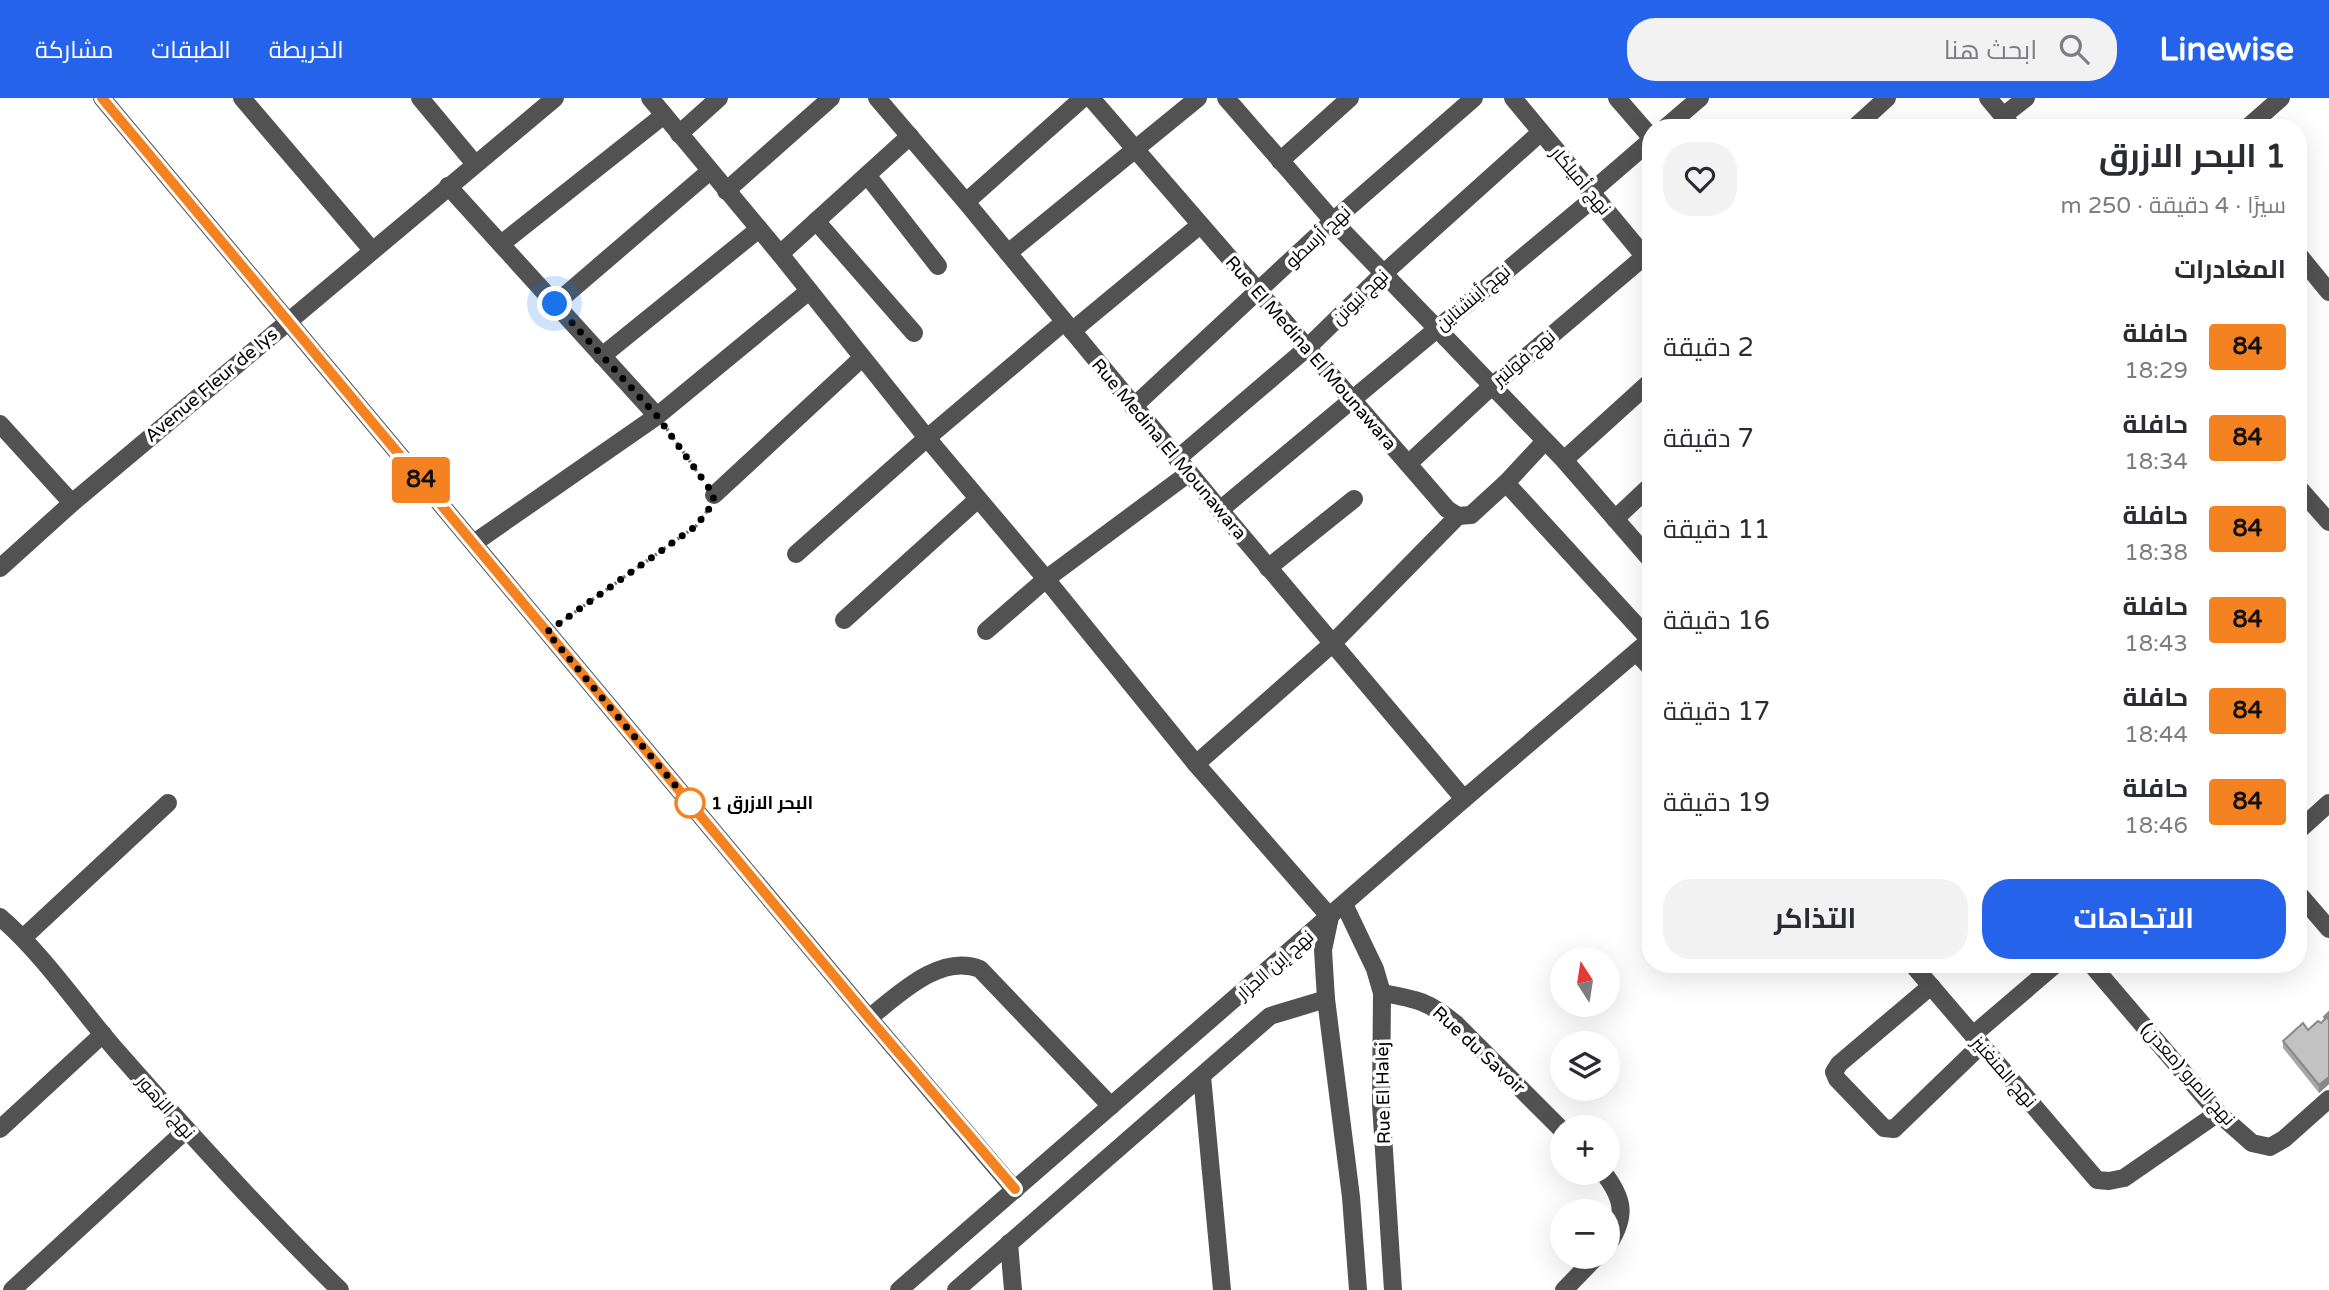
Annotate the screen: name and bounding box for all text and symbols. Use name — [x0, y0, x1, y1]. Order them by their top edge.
search box — [1627, 18, 2117, 81]
icon: search — [2055, 30, 2093, 68]
text: Linewise — [2159, 30, 2294, 69]
text: ابحث هنا — [1944, 35, 2037, 66]
text: مشاركة — [35, 36, 113, 65]
text: الطبقات — [151, 36, 231, 65]
text: الخريطة — [269, 36, 344, 65]
text: 1 البحر الازرق — [2099, 137, 2286, 176]
street label: نهج أميلكار — [1545, 142, 1616, 220]
button: heart — [1663, 142, 1737, 216]
text: سيرًا · 4 دقيقة · 250 m — [2061, 192, 2286, 220]
street label: نهج أرسطو — [1281, 201, 1356, 273]
street label: Rue El Medina El Mounawara — [1221, 251, 1401, 455]
text: المغادرات — [2174, 254, 2286, 285]
street label: نهج أينشتاين — [1431, 260, 1516, 336]
street label: نهج نيوتن — [1327, 265, 1394, 330]
your location — [537, 286, 572, 321]
text: حافلة — [2123, 318, 2188, 349]
street label: Avenue Fleur de lys — [140, 323, 282, 447]
street label: نهج فولتير — [1487, 325, 1560, 392]
text: 2 دقيقة — [1663, 332, 1754, 363]
text: 84 — [2232, 332, 2263, 361]
street label: Rue Medina El Mounawara — [1087, 354, 1251, 544]
text: 18:29 — [2124, 357, 2188, 385]
text: حافلة — [2123, 409, 2188, 440]
text: 7 دقيقة — [1663, 423, 1754, 454]
text: 84 — [2232, 423, 2263, 452]
text: 18:34 — [2124, 448, 2188, 476]
line badge: 84 — [390, 457, 452, 503]
text: 84 — [406, 465, 436, 494]
text: حافلة — [2123, 500, 2188, 531]
text: 11 دقيقة — [1663, 514, 1770, 545]
text: 84 — [2232, 514, 2263, 543]
text: 18:38 — [2124, 539, 2188, 567]
text: حافلة — [2123, 591, 2188, 622]
text: 16 دقيقة — [1663, 605, 1770, 636]
text: 84 — [2232, 605, 2263, 634]
text: 18:43 — [2124, 630, 2188, 658]
text: حافلة — [2123, 682, 2188, 713]
text: 17 دقيقة — [1663, 696, 1770, 727]
text: 84 — [2232, 696, 2263, 725]
text: 18:44 — [2124, 721, 2188, 749]
text: حافلة — [2123, 773, 2188, 804]
text: 19 دقيقة — [1663, 787, 1770, 818]
text: 84 — [2232, 787, 2263, 816]
marker: 1 البحر الازرق — [675, 788, 705, 818]
place label: 1 البحر الازرق — [711, 792, 813, 814]
text: 18:46 — [2124, 812, 2188, 840]
button: التذاكر — [1663, 879, 1968, 959]
button: الاتجاهات — [1982, 879, 2286, 959]
street label: نهج إبن الجزار — [1231, 925, 1319, 1006]
north arrow — [1550, 947, 1620, 1017]
map controls — [1550, 947, 1620, 1269]
street label: Rue du Savoir — [1428, 1002, 1530, 1098]
street label: نهج المرو (معدن) — [2135, 1018, 2240, 1130]
button: layers — [1550, 1031, 1620, 1101]
street label: نهج المنغنيز — [1966, 1031, 2041, 1113]
street label: Rue El Halej — [1371, 1042, 1395, 1144]
street label: نهج الزهور — [131, 1070, 200, 1144]
button: + — [1550, 1115, 1620, 1185]
button: − — [1550, 1199, 1620, 1269]

